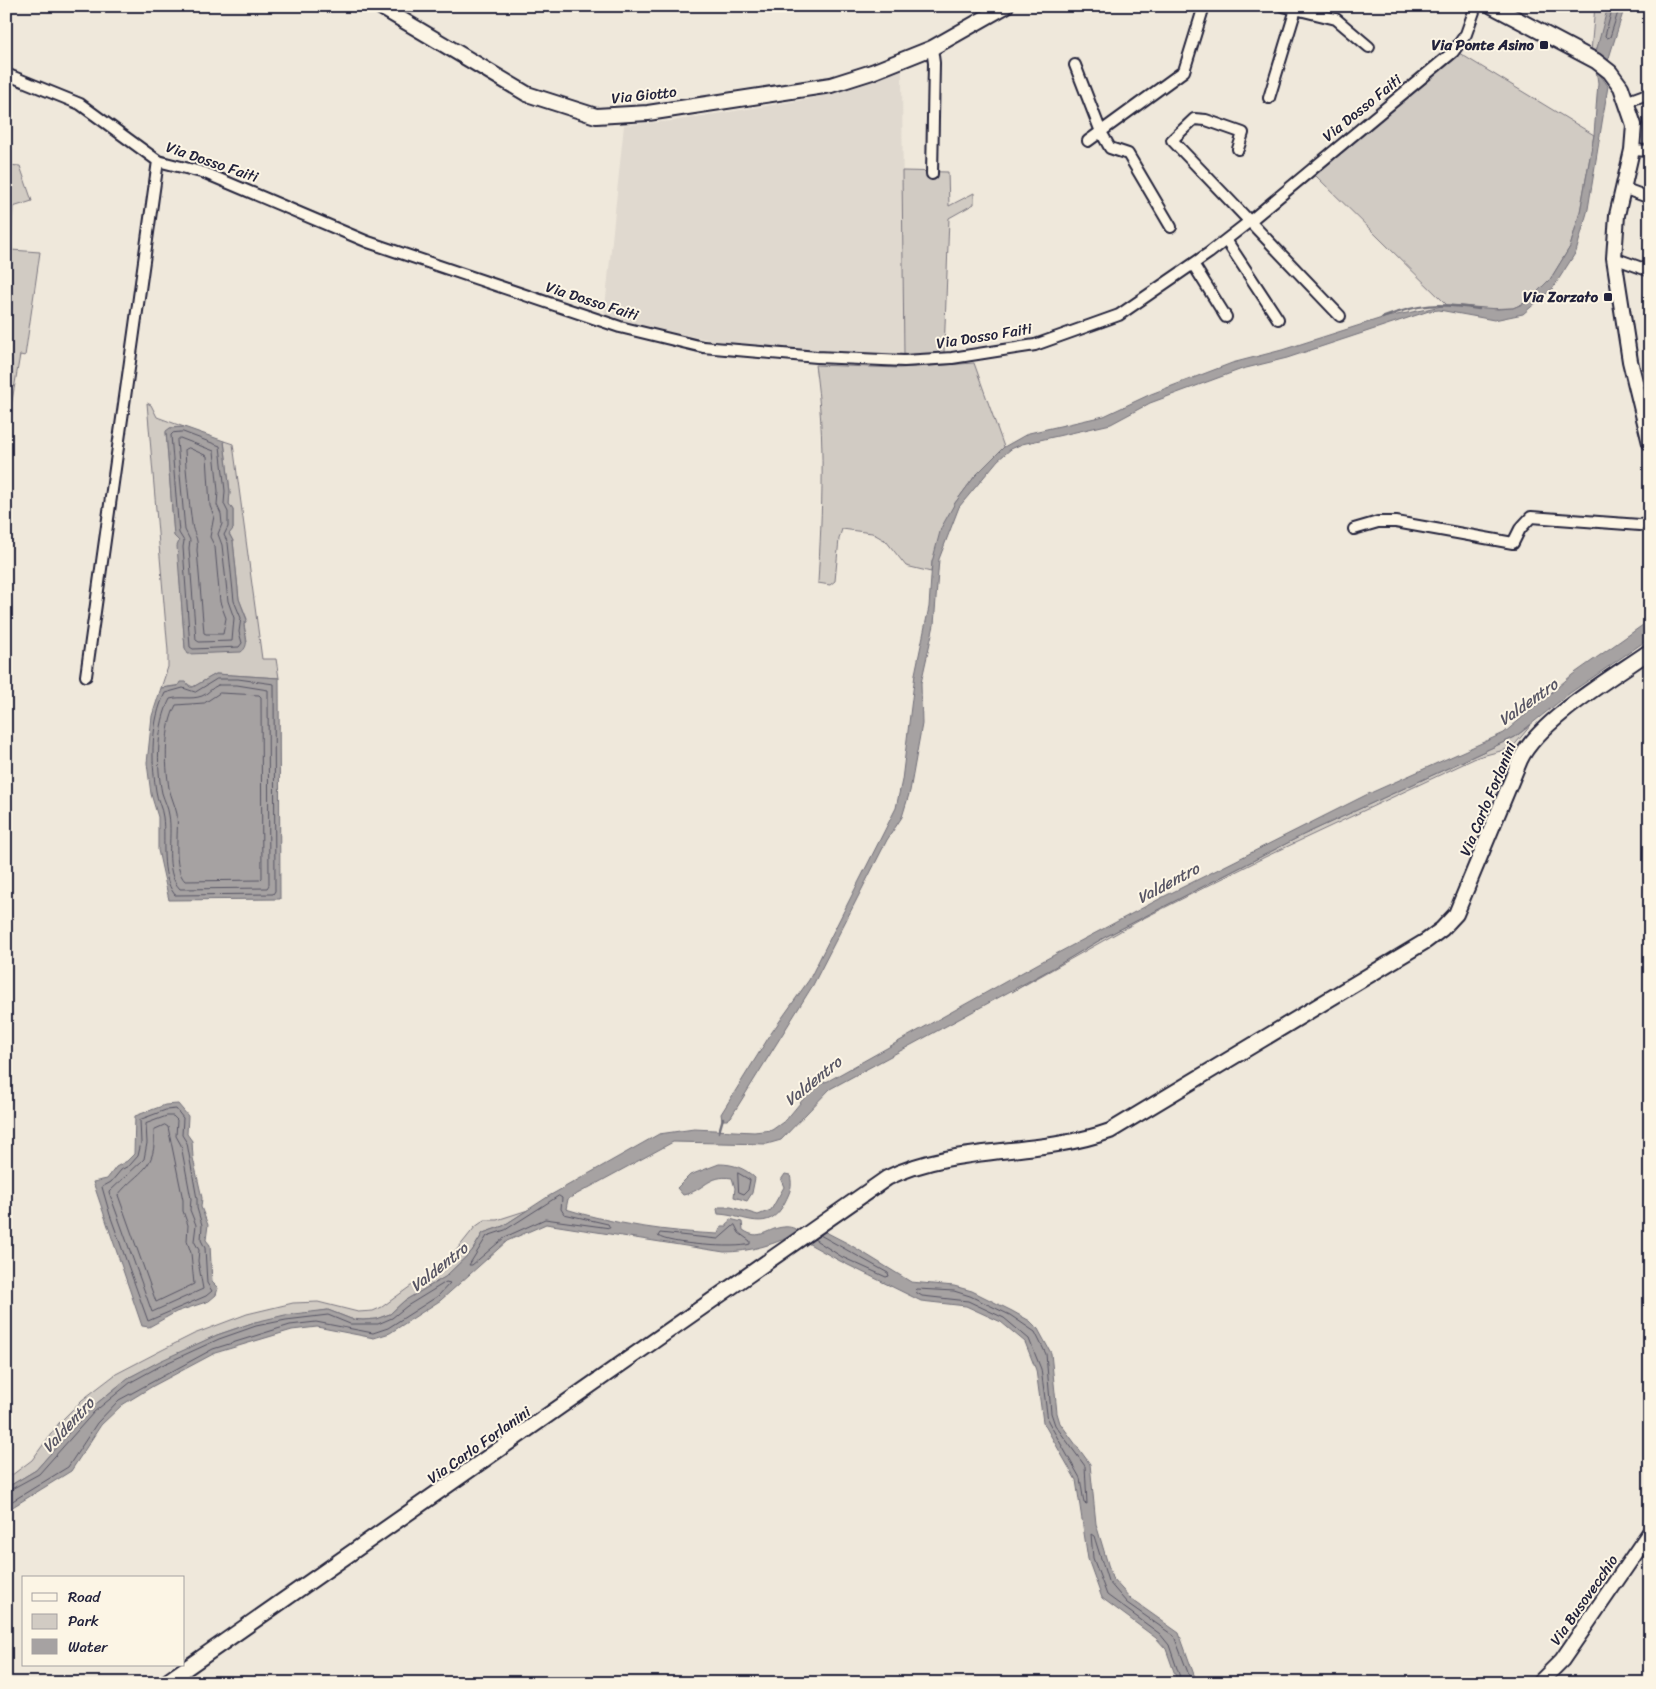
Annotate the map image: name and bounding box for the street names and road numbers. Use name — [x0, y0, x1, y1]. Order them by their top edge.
street label: Via Dosso Faiti — [1316, 67, 1408, 148]
street label: Via Giotto — [610, 79, 678, 111]
street label: Via Dosso Faiti — [162, 134, 263, 190]
street label: Via Dosso Faiti — [542, 274, 643, 328]
street label: Via Dosso Faiti — [934, 315, 1034, 356]
street label: Via Carlo Forlanini — [1452, 737, 1524, 860]
street label: Via Carlo Forlanini — [422, 1399, 537, 1491]
street label: Via Busovecchio — [1543, 1549, 1625, 1651]

